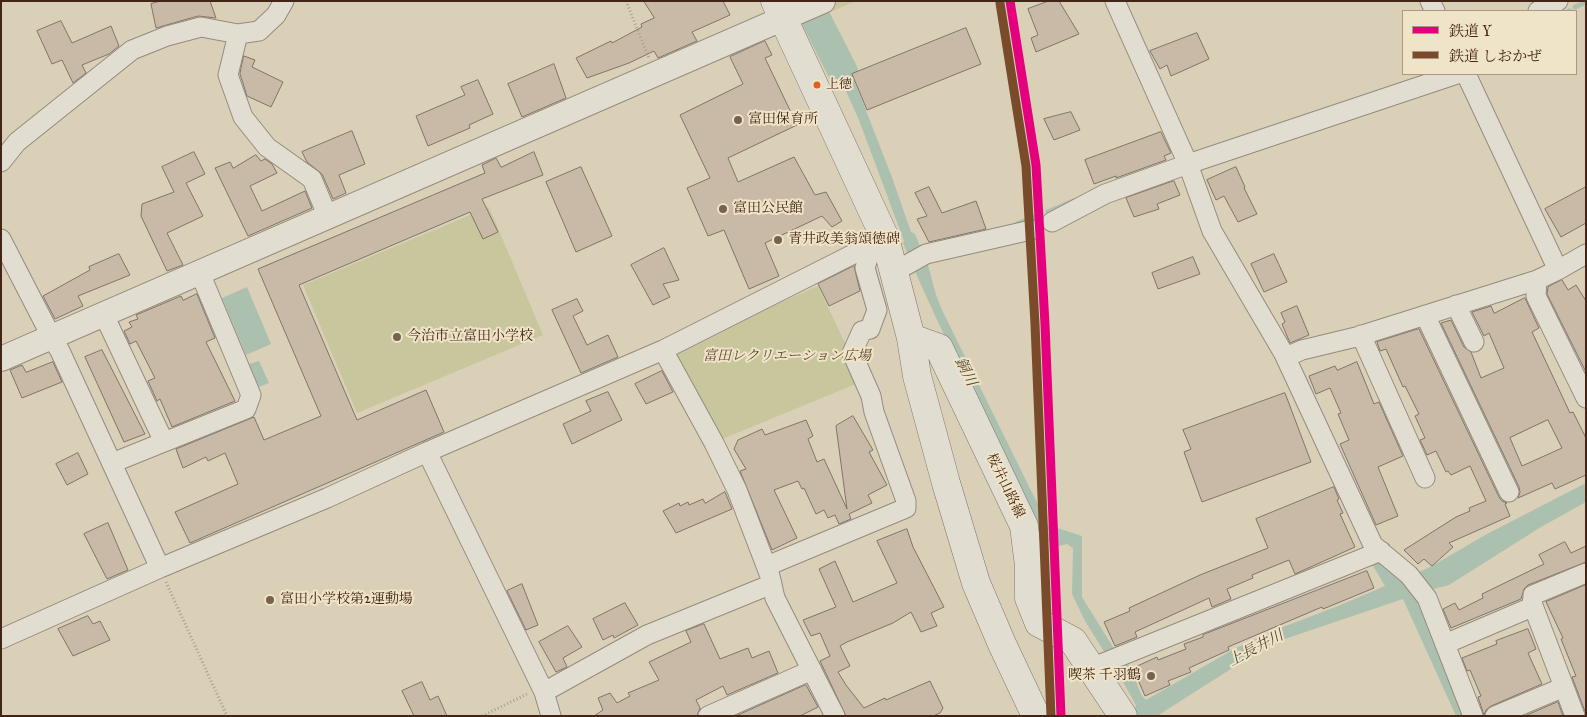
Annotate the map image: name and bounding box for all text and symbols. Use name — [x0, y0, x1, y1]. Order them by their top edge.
legend — [1402, 10, 1577, 75]
text: 鉄道 Y — [1449, 22, 1492, 40]
text: 鉄道 しおかぜ — [1449, 47, 1542, 65]
place label: 上徳 — [826, 77, 852, 93]
marker: 上徳 — [812, 80, 822, 90]
place label: 富田保育所 — [748, 112, 818, 128]
marker: 富田保育所 — [732, 114, 744, 126]
place label: 富田公民館 — [733, 201, 803, 217]
marker: 富田公民館 — [717, 203, 729, 215]
place label: 青井政美翁頌徳碑 — [788, 232, 900, 248]
marker: 青井政美翁頌徳碑 — [772, 234, 784, 246]
place label: 今治市立富田小学校 — [407, 329, 533, 345]
marker: 今治市立富田小学校 — [391, 331, 403, 343]
park label: 富田レクリエーション広場 — [703, 349, 871, 365]
water label: 銅川 — [950, 355, 980, 389]
street label: 桜井山路線 — [982, 451, 1028, 521]
place label: 富田小学校第2運動場 — [280, 592, 413, 608]
marker: 富田小学校第2運動場 — [264, 594, 276, 606]
water label: 上長井川 — [1225, 627, 1287, 671]
place label: 喫茶 千羽鶴 — [1068, 668, 1141, 684]
marker: 喫茶 千羽鶴 — [1145, 670, 1157, 682]

